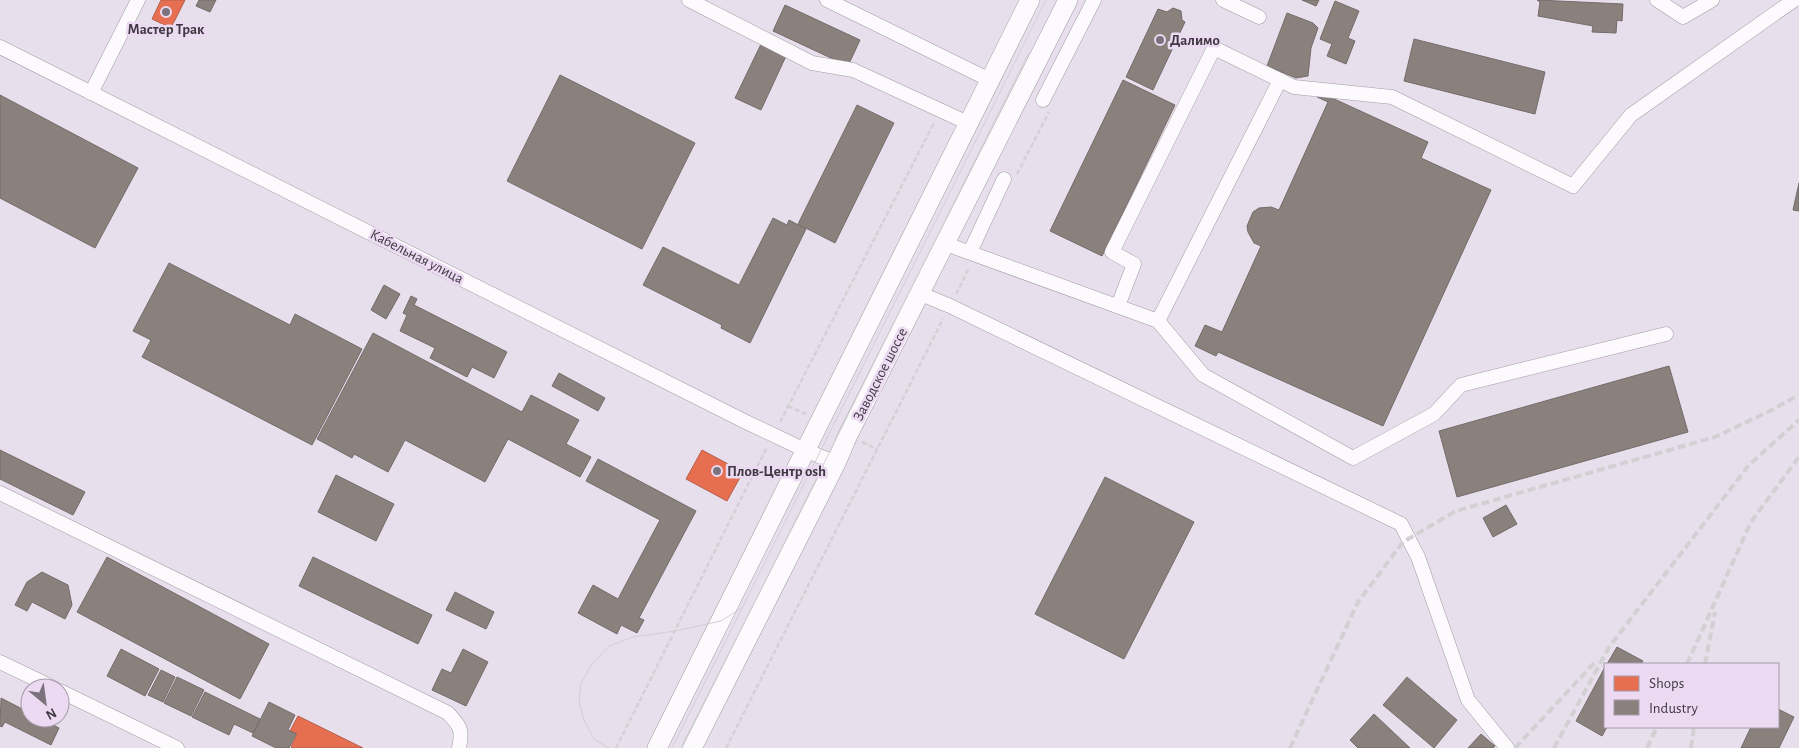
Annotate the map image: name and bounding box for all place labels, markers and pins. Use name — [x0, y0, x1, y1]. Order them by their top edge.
marker: Мастер Трак — [160, 6, 172, 18]
place label: Мастер Трак — [128, 22, 205, 37]
place label: Далимо — [1170, 33, 1220, 48]
marker: Далимо — [1154, 34, 1166, 46]
place label: Плов-Центр osh — [727, 464, 826, 479]
marker: Плов-Центр osh — [711, 465, 723, 477]

